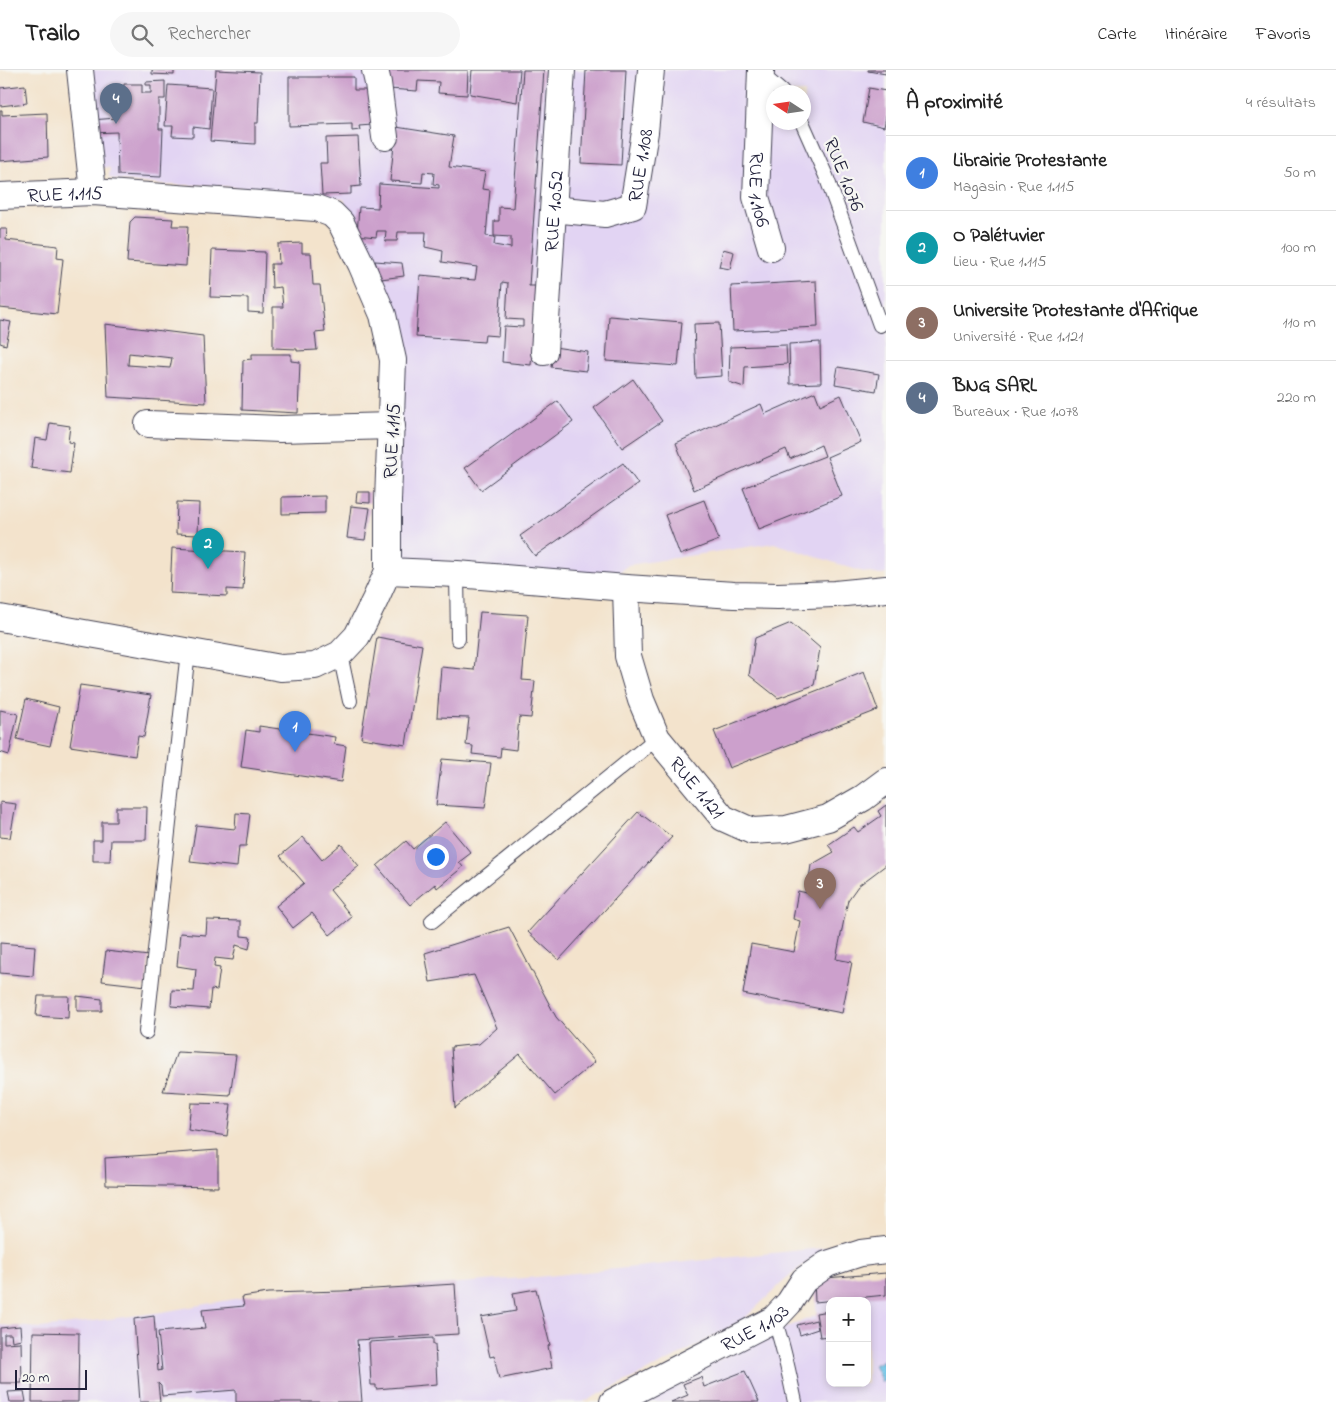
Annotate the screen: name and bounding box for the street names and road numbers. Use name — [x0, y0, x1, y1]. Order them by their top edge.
street label: RUE 1.108 — [622, 127, 662, 204]
street label: RUE 1.076 — [815, 134, 871, 216]
street label: RUE 1.106 — [739, 152, 776, 231]
street label: RUE 1.052 — [538, 170, 573, 253]
street label: RUE 1.115 — [27, 180, 103, 212]
street label: RUE 1.115 — [377, 403, 410, 480]
street label: RUE 1.121 — [661, 751, 730, 827]
street label: RUE 1.103 — [717, 1299, 797, 1361]

